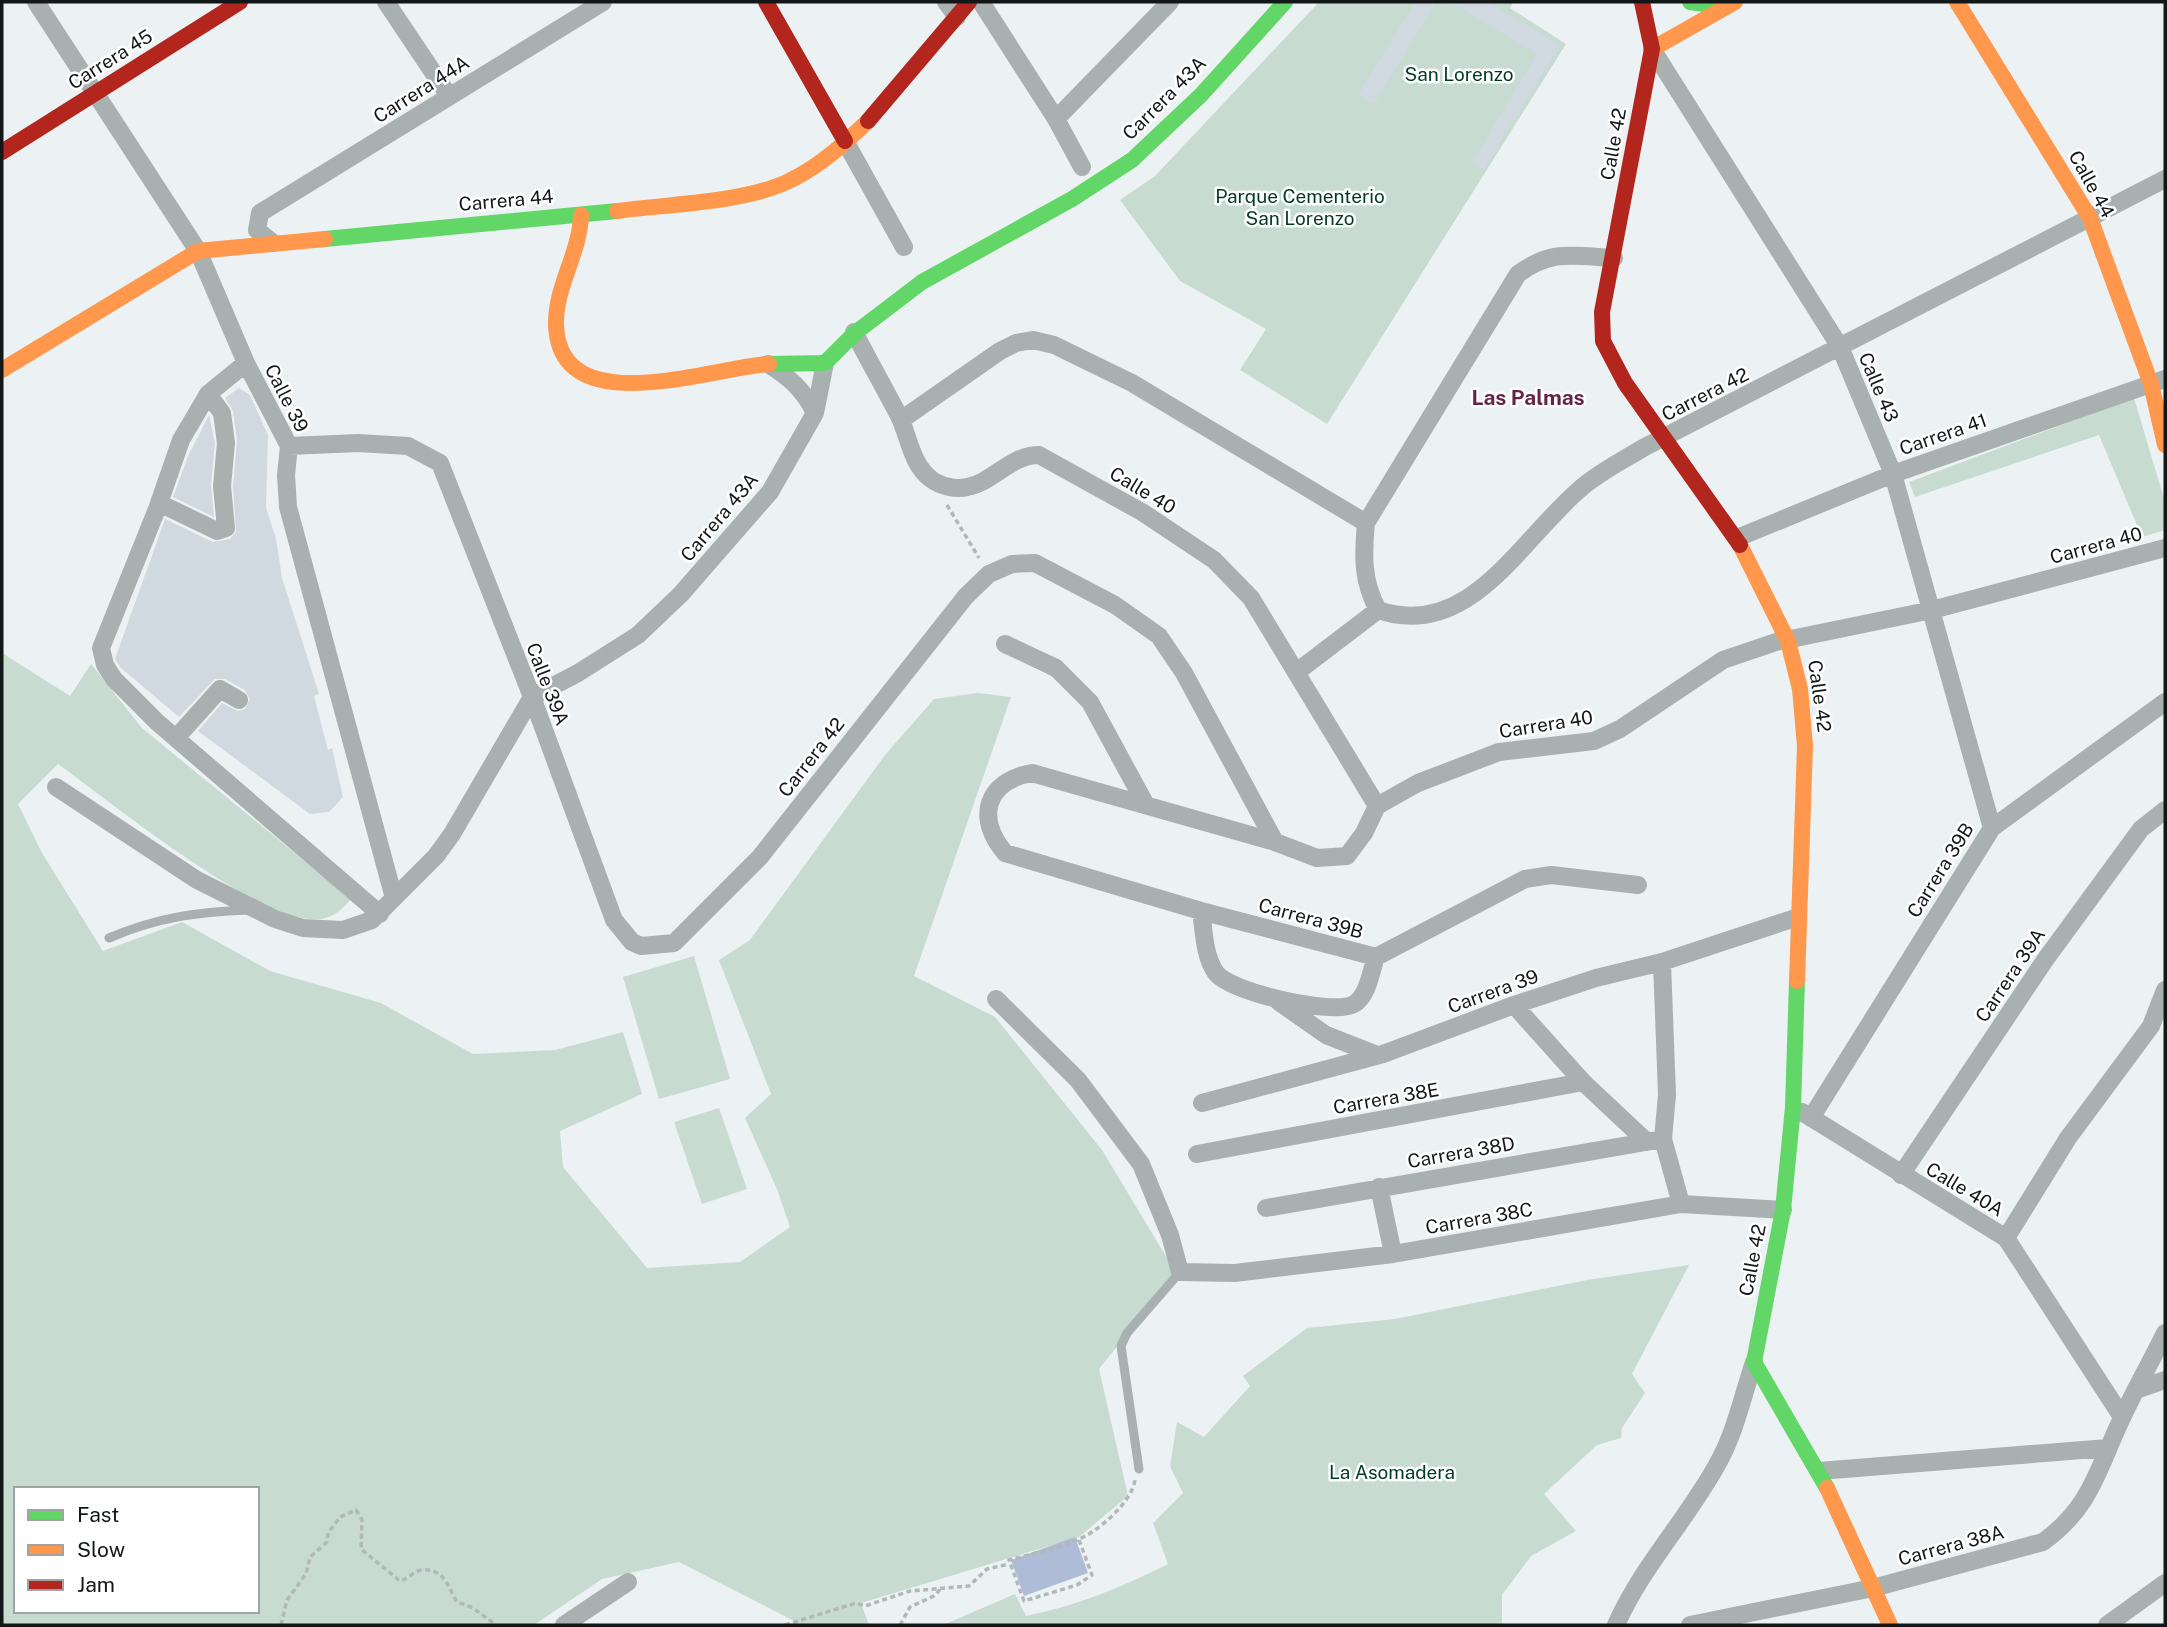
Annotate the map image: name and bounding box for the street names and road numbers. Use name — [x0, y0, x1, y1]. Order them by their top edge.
street label: Carrera 45 — [64, 24, 156, 94]
street label: Carrera 44A — [369, 51, 473, 127]
street label: Carrera 43A — [1118, 52, 1210, 144]
street label: Calle 42 — [1596, 106, 1630, 182]
street label: Calle 44 — [2065, 147, 2119, 221]
street label: Carrera 44 — [458, 185, 554, 215]
street label: Calle 43 — [1855, 349, 1903, 425]
street label: Calle 39 — [261, 360, 313, 436]
street label: Carrera 42 — [1658, 363, 1752, 425]
street label: Carrera 41 — [1896, 409, 1990, 459]
street label: Calle 40 — [1106, 462, 1180, 518]
street label: Carrera 43A — [676, 468, 762, 566]
street label: Carrera 40 — [2047, 522, 2145, 568]
street label: Calle 39A — [522, 640, 574, 728]
street label: Calle 42 — [1804, 658, 1836, 734]
street label: Carrera 40 — [1498, 706, 1594, 742]
street label: Carrera 42 — [773, 713, 849, 801]
street label: Carrera 39B — [1902, 819, 1978, 921]
street label: Carrera 39B — [1256, 893, 1366, 943]
street label: Carrera 39A — [1971, 924, 2049, 1026]
street label: Carrera 39 — [1445, 964, 1541, 1018]
street label: Carrera 38E — [1331, 1078, 1441, 1118]
street label: Carrera 38D — [1406, 1132, 1516, 1172]
street label: Calle 40A — [1922, 1157, 2008, 1221]
street label: Carrera 38C — [1424, 1198, 1534, 1238]
street label: Calle 42 — [1734, 1222, 1770, 1298]
street label: Carrera 38A — [1896, 1520, 2006, 1570]

